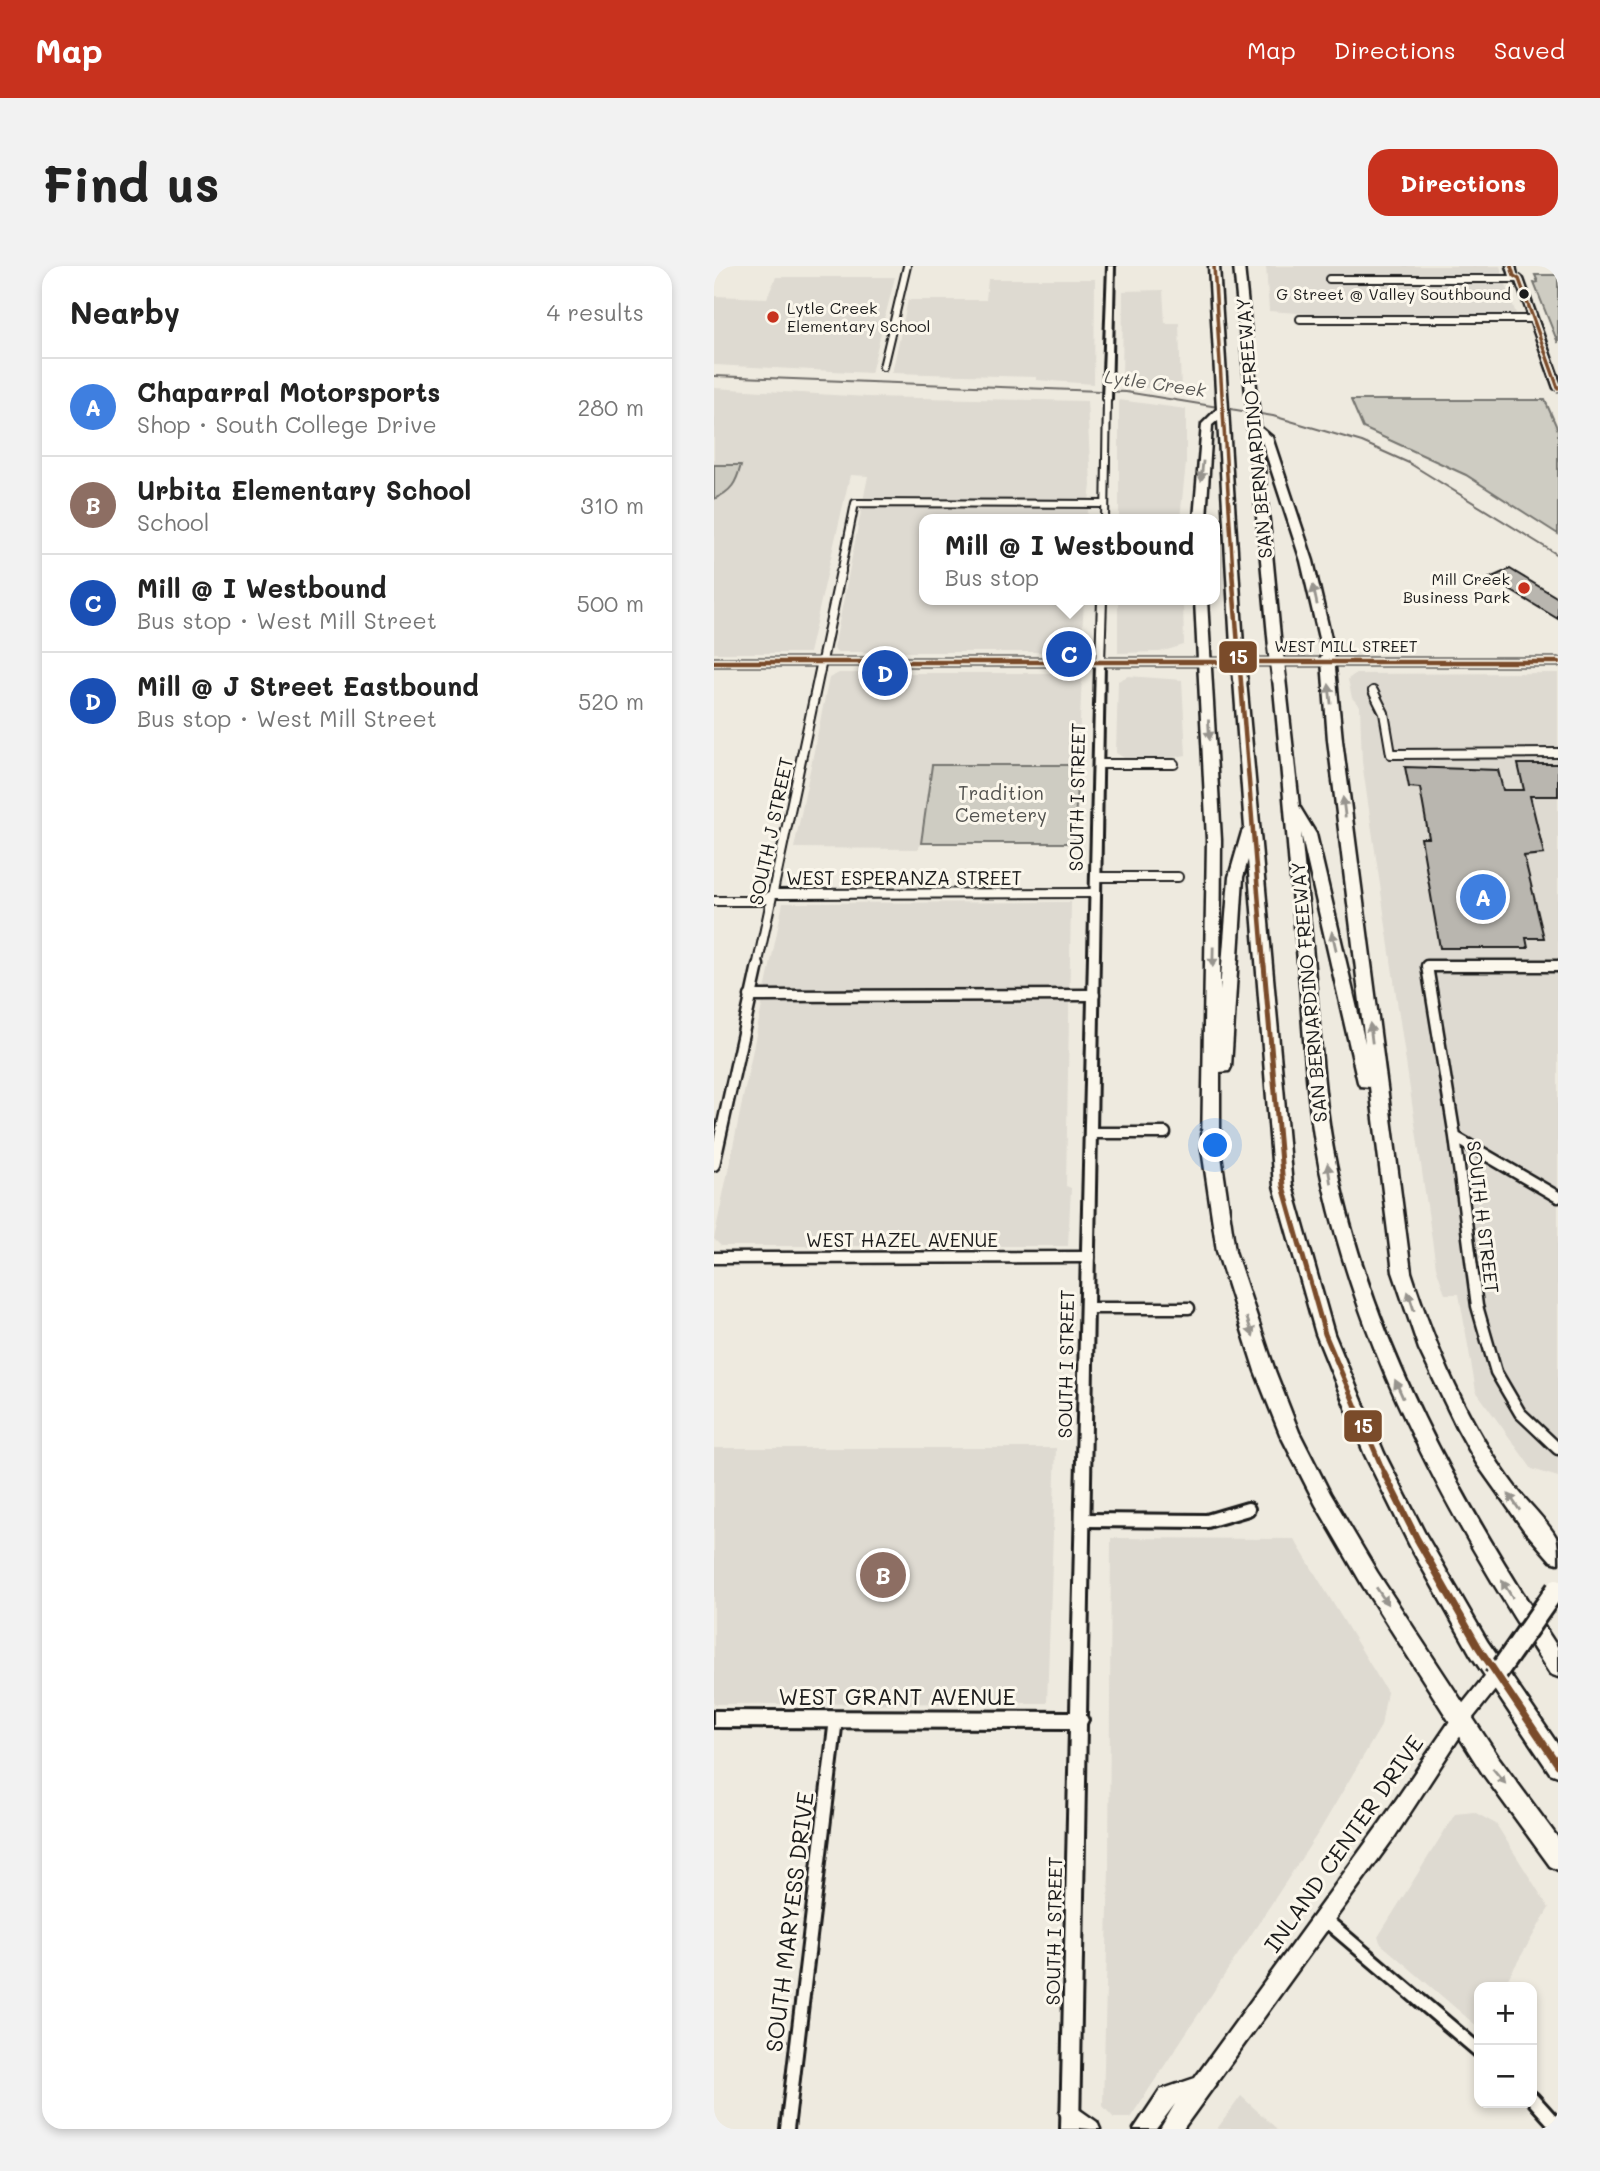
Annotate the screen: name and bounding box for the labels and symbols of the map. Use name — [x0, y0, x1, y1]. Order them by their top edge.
place label: G Street @ Valley Southbound — [1276, 283, 1511, 304]
marker: G Street @ Valley Southbound — [1517, 287, 1531, 301]
place label: Lytle Creek Elementary School — [787, 297, 931, 336]
street label: SAN BERNARDINO FREEWAY — [1230, 297, 1277, 559]
marker: Lytle Creek Elementary School — [765, 309, 781, 325]
water label: Lytle Creek — [1103, 364, 1208, 402]
one-way arrow — [1197, 461, 1208, 483]
place label: Mill Creek Business Park — [1403, 568, 1510, 607]
marker: Mill Creek Business Park — [1516, 580, 1532, 596]
one-way arrow — [1309, 584, 1320, 606]
pin: C — [1046, 628, 1092, 680]
street label: WEST MILL STREET — [1274, 635, 1418, 656]
line badge: 15 — [1218, 640, 1258, 674]
text: 15 — [1228, 644, 1248, 669]
pin: D — [862, 647, 908, 699]
one-way arrow — [1325, 683, 1336, 705]
one-way arrow — [1204, 719, 1215, 741]
street label: SOUTH I STREET — [1063, 722, 1090, 872]
street label: SOUTH J STREET — [743, 754, 798, 907]
park label: Tradition Cemetery — [955, 780, 1047, 827]
one-way arrow — [1338, 796, 1349, 818]
street label: SAN BERNARDINO FREEWAY — [1285, 861, 1332, 1123]
street label: WEST ESPERANZA STREET — [786, 865, 1022, 890]
pin: A — [1460, 871, 1506, 923]
one-way arrow — [1328, 930, 1339, 952]
one-way arrow — [1207, 947, 1218, 969]
one-way arrow — [1366, 1022, 1377, 1044]
your location — [1198, 1128, 1232, 1162]
street label: SOUTH H STREET — [1462, 1139, 1505, 1295]
one-way arrow — [1323, 1162, 1334, 1184]
street label: WEST HAZEL AVENUE — [806, 1227, 998, 1252]
street label: SOUTH I STREET — [1052, 1289, 1079, 1439]
one-way arrow — [1405, 1290, 1416, 1311]
one-way arrow — [1245, 1317, 1256, 1338]
one-way arrow — [1393, 1379, 1405, 1399]
line badge: 15 — [1343, 1409, 1383, 1443]
text: 15 — [1353, 1413, 1373, 1438]
one-way arrow — [1507, 1493, 1521, 1511]
pin: B — [860, 1549, 906, 1601]
one-way arrow — [1501, 1580, 1514, 1599]
one-way arrow — [1375, 1587, 1388, 1606]
street label: WEST GRANT AVENUE — [778, 1681, 1016, 1711]
street label: INLAND CENTER DRIVE — [1257, 1729, 1430, 1958]
one-way arrow — [1491, 1767, 1506, 1784]
street label: SOUTH MARYESS DRIVE — [758, 1790, 820, 2054]
street label: SOUTH I STREET — [1040, 1856, 1067, 2006]

